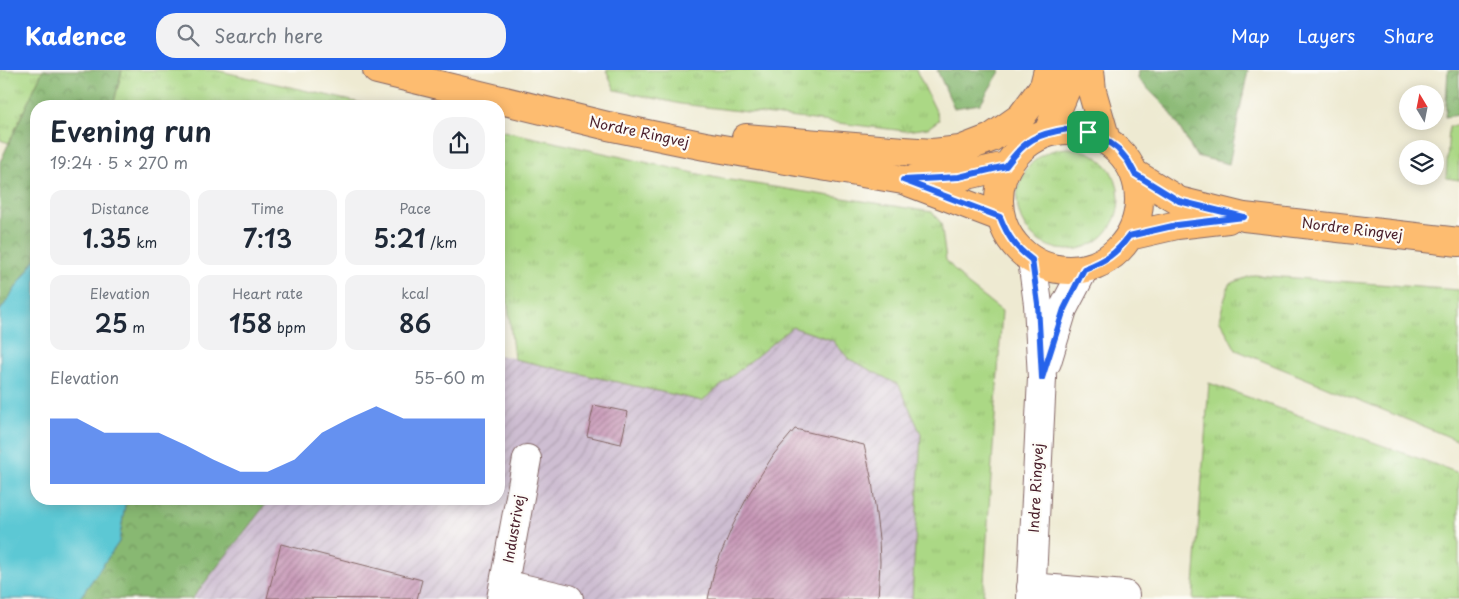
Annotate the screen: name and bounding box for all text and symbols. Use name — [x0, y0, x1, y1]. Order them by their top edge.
search box — [156, 13, 506, 58]
text: Kadence — [25, 17, 126, 53]
icon: search — [174, 21, 202, 49]
text: Search here — [214, 21, 323, 49]
text: Map — [1231, 22, 1270, 49]
text: Layers — [1298, 22, 1355, 49]
text: Share — [1383, 22, 1434, 49]
north arrow — [1399, 85, 1444, 130]
map controls — [1399, 85, 1444, 185]
text: Evening run — [50, 109, 212, 152]
street label: Nordre Ringvej — [587, 111, 691, 152]
pin — [1067, 111, 1109, 153]
button: share — [433, 117, 485, 169]
icon: arrive — [1074, 118, 1102, 146]
button: layers — [1399, 140, 1444, 185]
text: 19:24 · 5 × 270 m — [50, 150, 188, 174]
text: Distance — [90, 198, 149, 219]
text: Time — [251, 198, 284, 219]
text: Pace — [399, 198, 431, 219]
street label: Nordre Ringvej — [1300, 212, 1404, 245]
text: 1.35 — [82, 219, 132, 257]
text: 7:13 — [243, 219, 292, 257]
text: 5:21 — [373, 219, 426, 257]
text: km — [132, 232, 157, 253]
text: /km — [426, 232, 457, 253]
text: Elevation — [90, 283, 150, 304]
text: Heart rate — [232, 283, 303, 304]
text: kcal — [401, 283, 429, 304]
text: 25 — [95, 304, 128, 342]
text: 158 — [229, 304, 272, 342]
text: 86 — [399, 304, 431, 342]
text: m — [128, 317, 145, 338]
text: bpm — [272, 317, 306, 338]
text: Elevation — [50, 365, 119, 389]
text: 55–60 m — [414, 365, 485, 389]
street label: Indre Ringvej — [1023, 443, 1048, 533]
street label: Industrivej — [497, 493, 530, 565]

